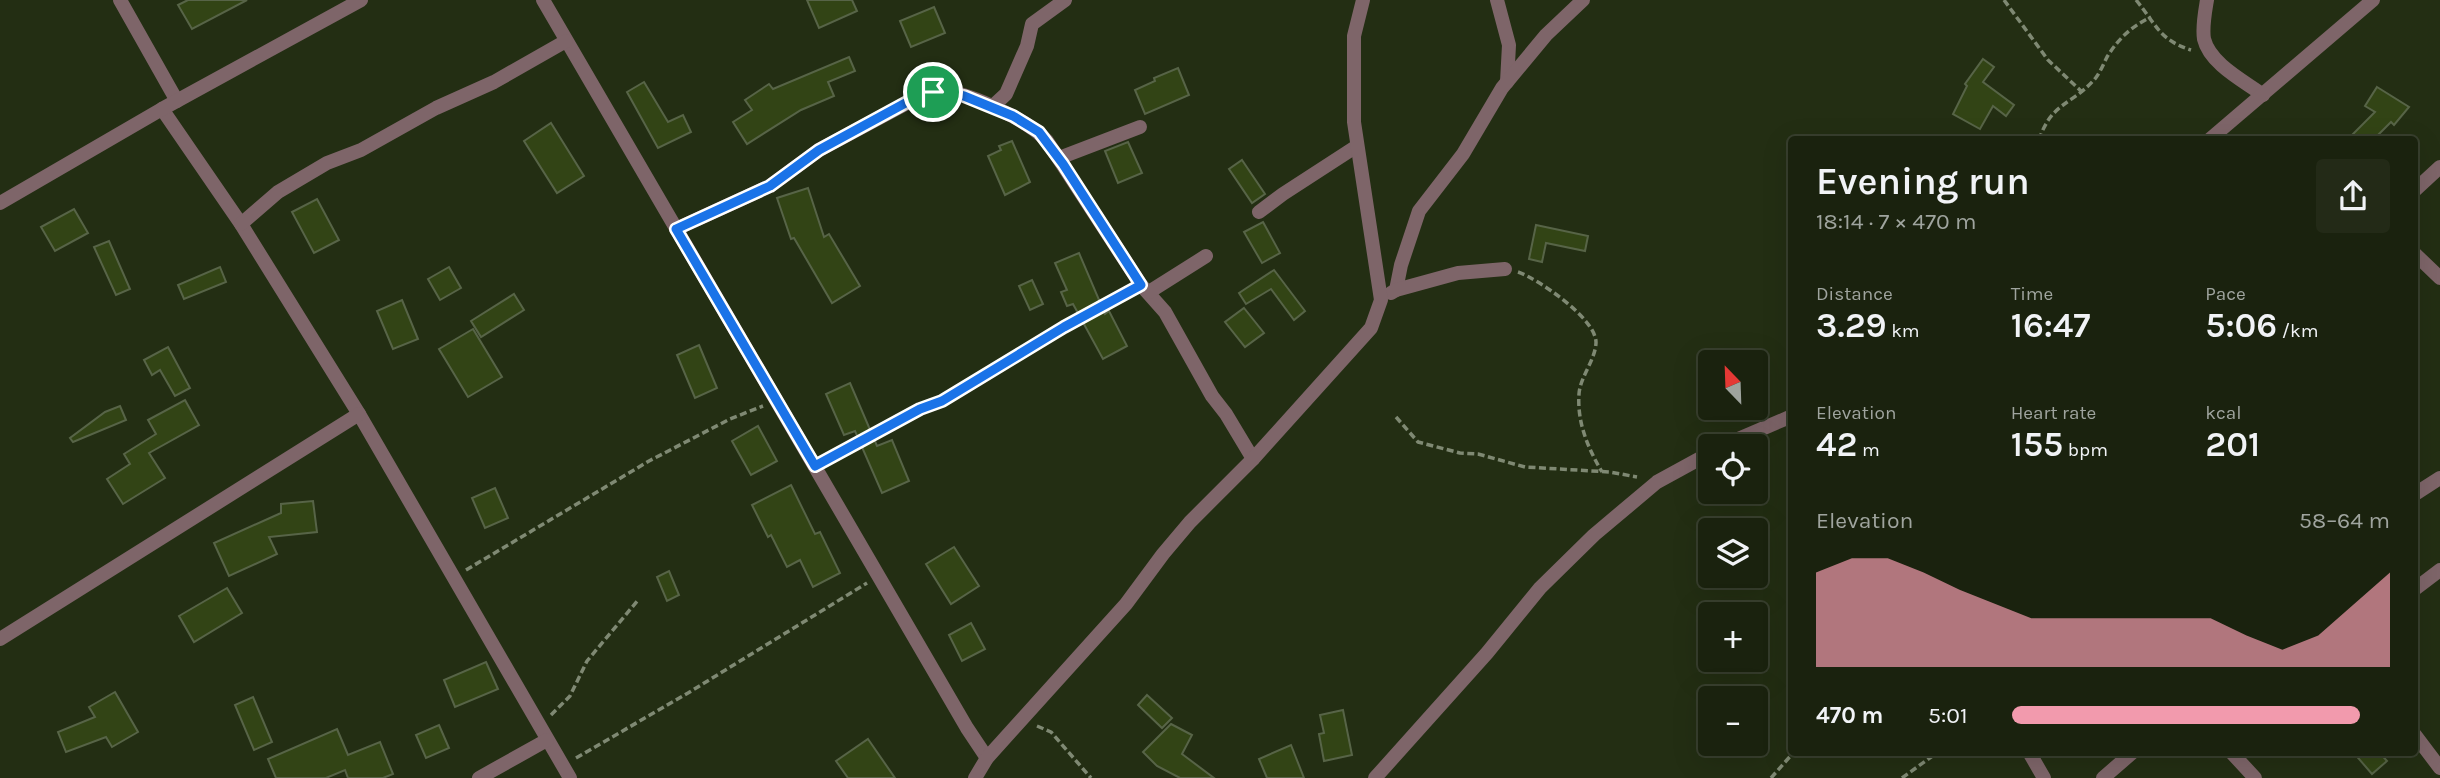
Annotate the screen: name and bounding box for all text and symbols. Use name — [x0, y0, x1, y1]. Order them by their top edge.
pin — [903, 62, 963, 122]
icon: arrive — [914, 73, 952, 111]
text: Evening run — [1816, 159, 2030, 204]
button: share — [2316, 159, 2390, 233]
text: 18:14 · 7 × 470 m — [1816, 208, 1977, 235]
text: Distance — [1816, 283, 1893, 305]
text: Time — [2011, 283, 2053, 305]
text: Pace — [2205, 283, 2246, 305]
text: 3.29 — [1816, 305, 1887, 346]
text: 16:47 — [2011, 305, 2091, 346]
text: 5:06 — [2205, 305, 2277, 346]
text: km — [1887, 320, 1920, 342]
text: /km — [2277, 320, 2318, 342]
north arrow — [1698, 350, 1768, 420]
map controls — [1698, 350, 1768, 756]
text: Elevation — [1816, 402, 1896, 424]
text: Heart rate — [2011, 402, 2096, 424]
text: kcal — [2205, 402, 2242, 424]
text: 42 — [1816, 424, 1857, 465]
text: 155 — [2011, 424, 2063, 465]
text: 201 — [2205, 424, 2260, 465]
button: locate — [1698, 434, 1768, 504]
text: m — [1857, 439, 1880, 461]
text: bpm — [2063, 439, 2108, 461]
text: Elevation — [1816, 507, 1913, 534]
text: 58–64 m — [2299, 507, 2390, 534]
button: layers — [1698, 518, 1768, 588]
button: + — [1698, 602, 1768, 672]
button: − — [1698, 686, 1768, 756]
text: 470 m — [1816, 702, 1883, 729]
text: 5:01 — [1928, 702, 1968, 729]

